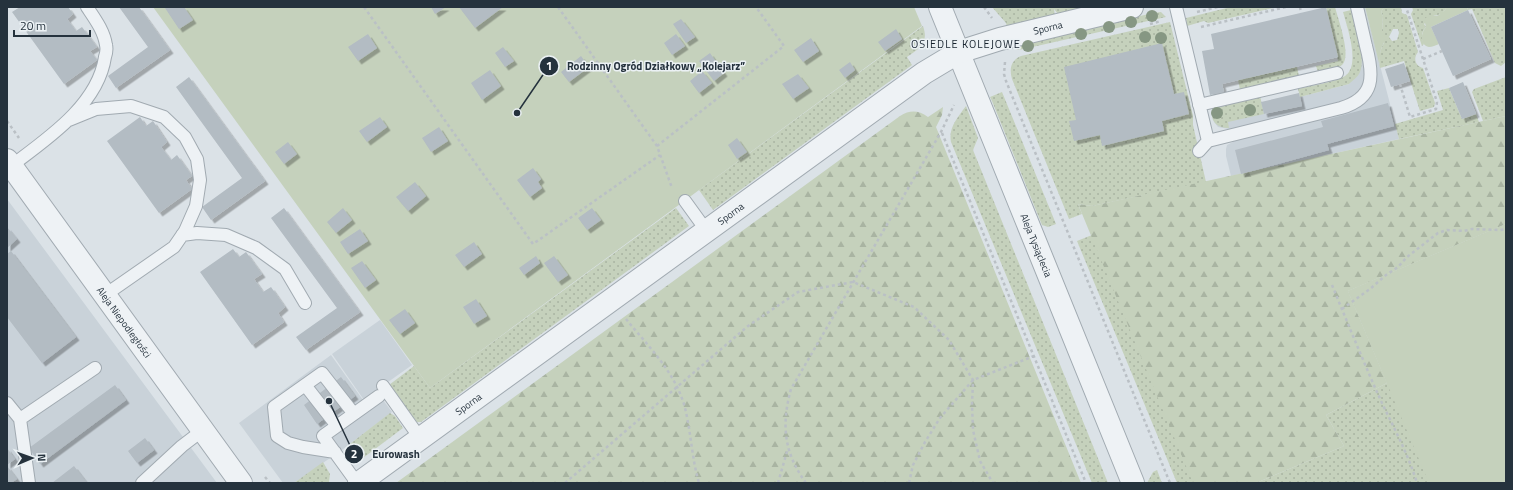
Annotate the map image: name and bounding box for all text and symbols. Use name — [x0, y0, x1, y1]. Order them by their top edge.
scale bar — [14, 12, 90, 38]
text: 20 m — [20, 16, 46, 35]
street label: Sporna — [1031, 17, 1064, 38]
district label: OSIEDLE KOLEJOWE — [911, 36, 1021, 52]
callout: Rodzinny Ogród Działkowy „Kolejarz” — [539, 55, 753, 78]
text: 1 — [546, 56, 552, 75]
text: Rodzinny Ogród Działkowy „Kolejarz” — [567, 58, 745, 74]
street label: Sporna — [714, 199, 747, 228]
street label: Aleja Tysiąclecia — [1017, 211, 1056, 279]
street label: Aleja Niepodległości — [93, 283, 155, 361]
street label: Sporna — [452, 389, 485, 419]
north arrow — [12, 438, 52, 478]
callout: Eurowash — [344, 442, 428, 465]
text: 2 — [351, 444, 357, 463]
text: Eurowash — [372, 446, 420, 462]
text: N — [34, 454, 50, 462]

